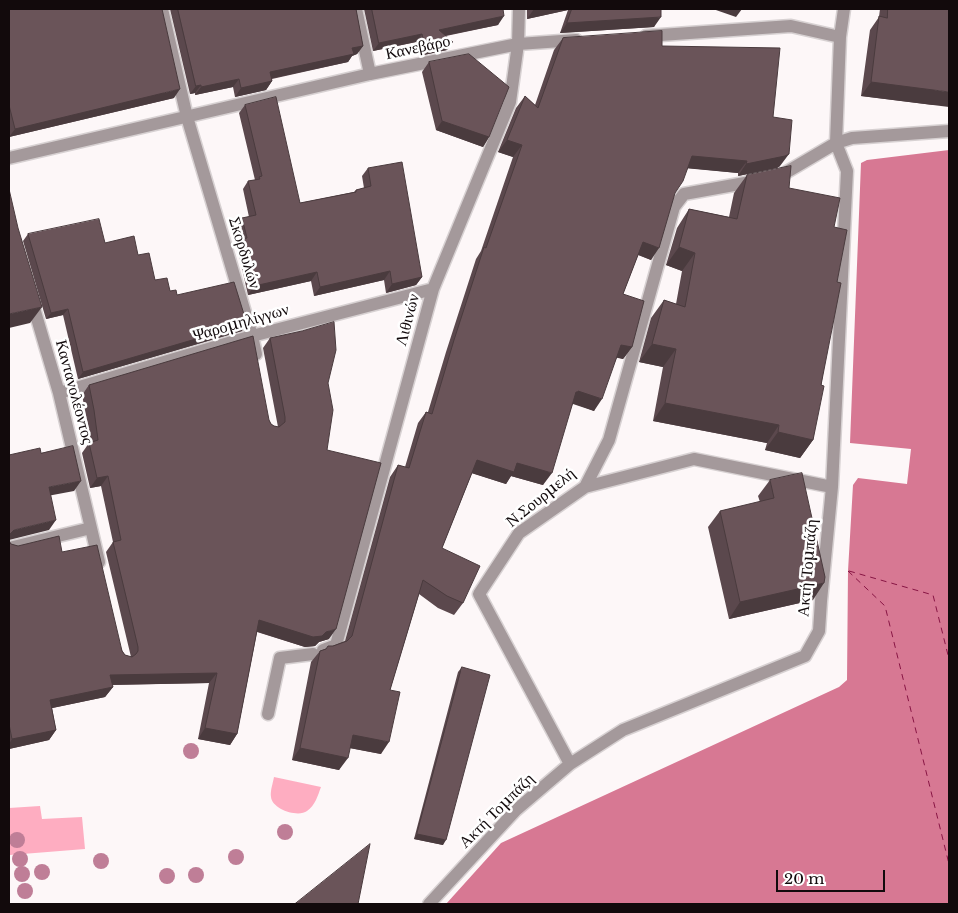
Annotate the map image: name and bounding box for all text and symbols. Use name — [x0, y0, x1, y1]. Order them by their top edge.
street label: Κανεβάρο — [384, 32, 452, 64]
street label: Σκορδυλών — [224, 215, 264, 291]
street label: Λιθινών — [392, 292, 424, 348]
street label: Ψαρομηλίγγων — [191, 300, 291, 346]
street label: Καντανολέοντος — [51, 338, 97, 446]
street label: Ν.Σουρμελή — [503, 464, 579, 532]
street label: Ακτή Τομπάζη — [794, 518, 822, 618]
street label: Ακτή Τομπάζη — [456, 770, 538, 852]
scale bar — [778, 860, 887, 892]
text: 20 m — [784, 869, 824, 888]

